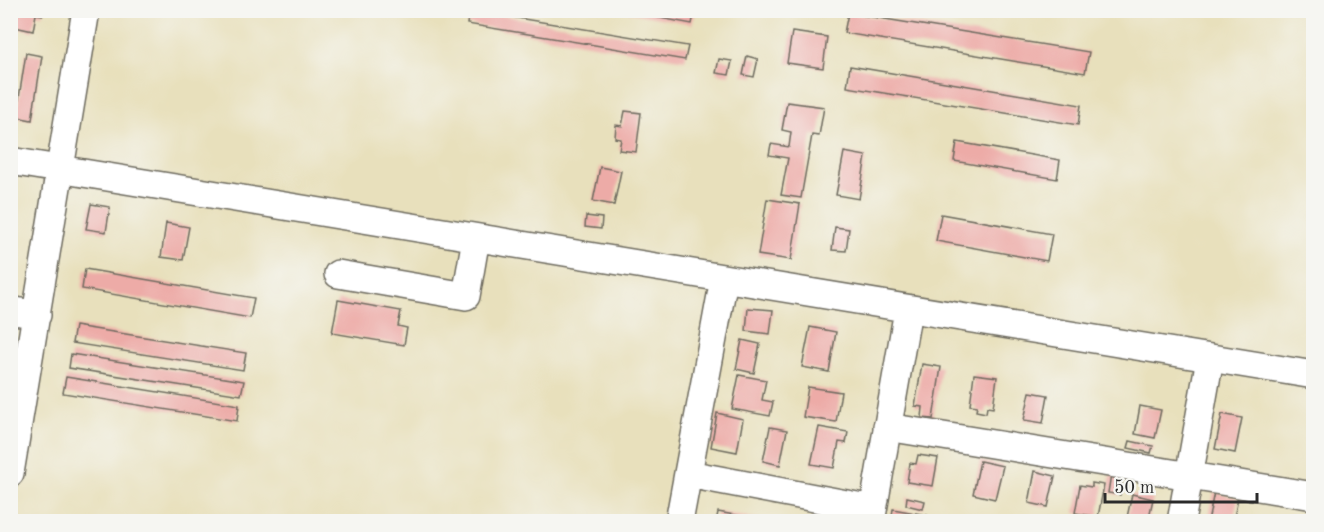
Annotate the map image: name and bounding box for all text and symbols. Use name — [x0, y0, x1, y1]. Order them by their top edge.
scale bar — [1105, 466, 1256, 504]
text: 50 m — [1114, 479, 1154, 497]

